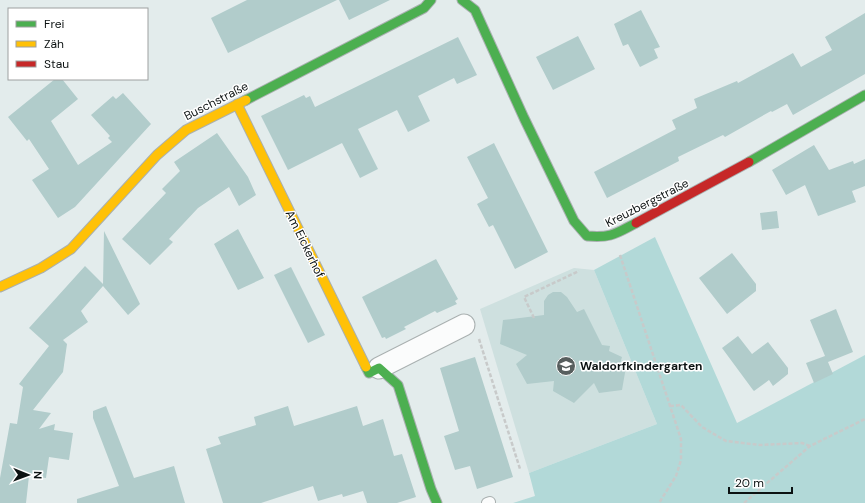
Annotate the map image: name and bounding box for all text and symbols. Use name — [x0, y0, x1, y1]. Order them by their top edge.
legend — [8, 8, 148, 80]
text: Frei — [44, 16, 64, 32]
text: Zäh — [44, 36, 64, 52]
text: Stau — [44, 56, 69, 72]
street label: Buschstraße — [181, 78, 251, 124]
street label: Kreuzbergstraße — [602, 175, 692, 231]
street label: Am Eickerhof — [282, 208, 328, 280]
school or university icon: Waldorfkindergarten — [555, 355, 577, 377]
place label: Waldorfkindergarten — [580, 358, 703, 374]
north arrow — [8, 455, 48, 495]
scale bar — [729, 469, 792, 495]
text: N — [31, 471, 45, 479]
text: 20 m — [735, 475, 764, 491]

